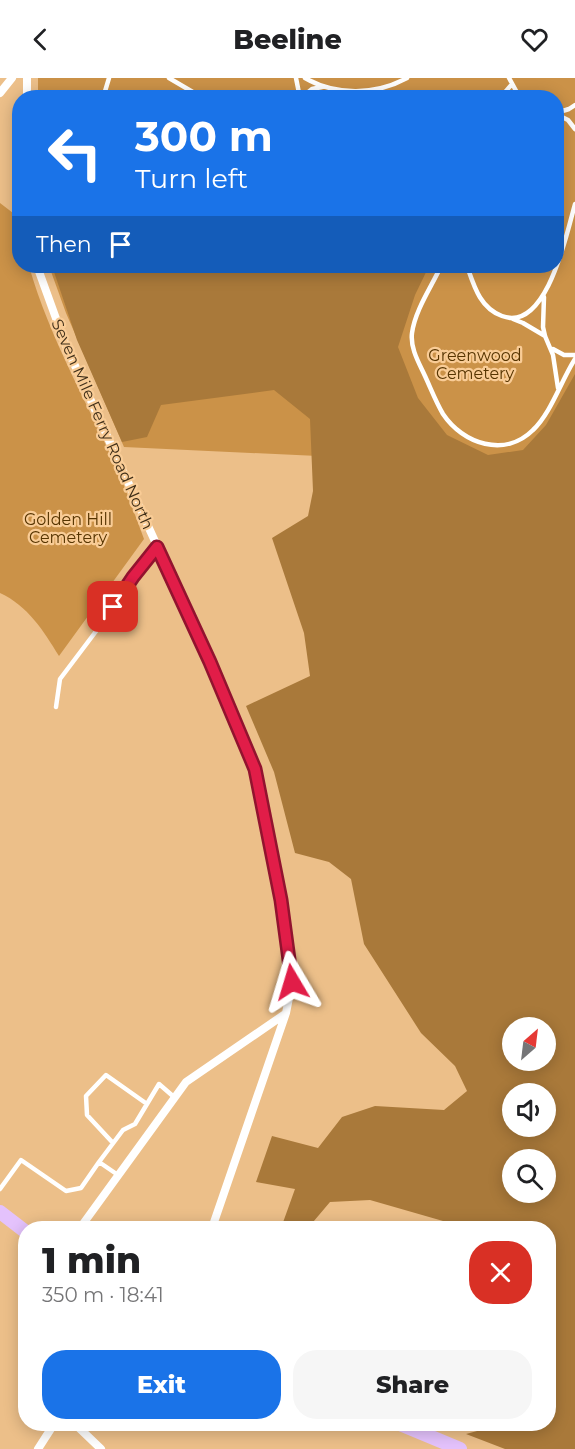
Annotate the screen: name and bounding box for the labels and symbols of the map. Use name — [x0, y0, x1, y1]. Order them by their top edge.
street label: Seven Mile Ferry Road North — [47, 316, 158, 532]
park label: Greenwood Cemetery — [428, 346, 522, 383]
park label: Golden Hill Cemetery — [24, 510, 112, 547]
pin — [87, 581, 138, 632]
position arrow — [260, 950, 324, 1014]
north arrow — [502, 1017, 556, 1071]

